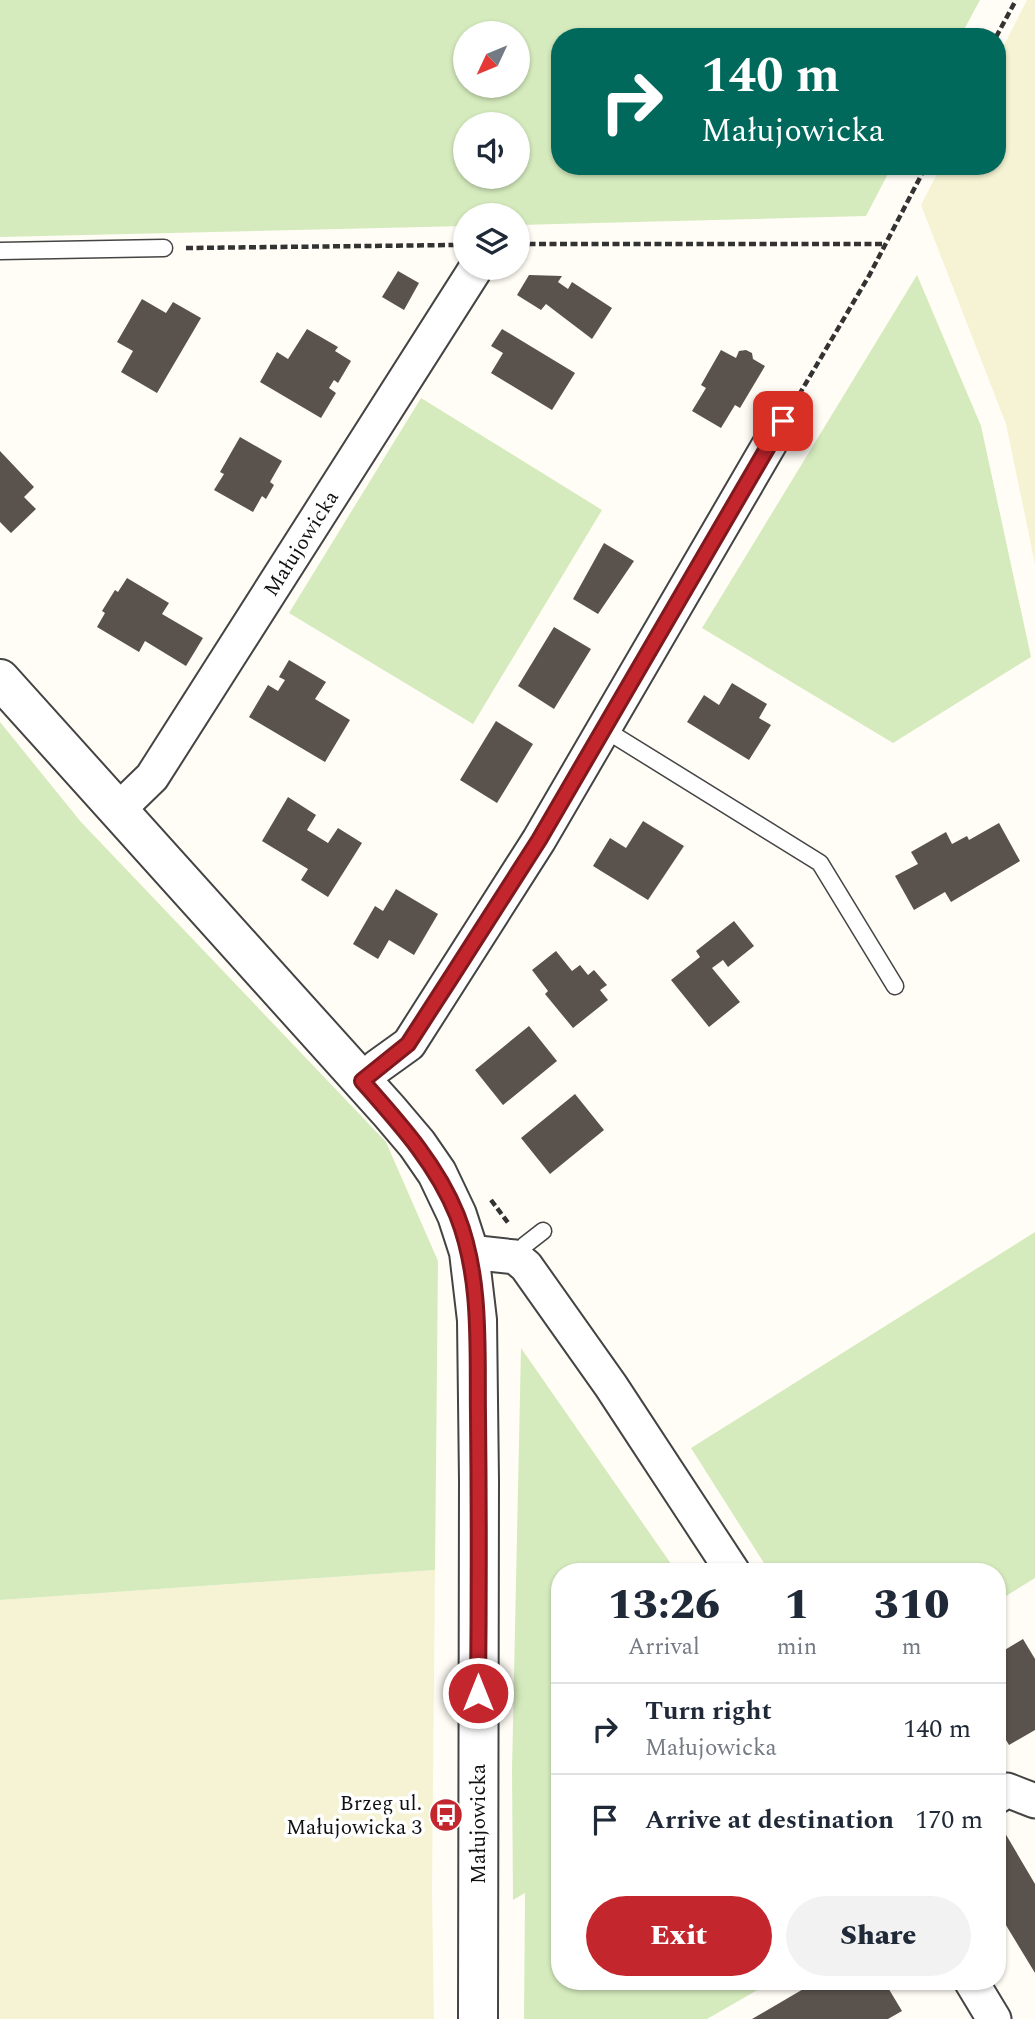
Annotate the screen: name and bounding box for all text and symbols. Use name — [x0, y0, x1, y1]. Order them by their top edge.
north arrow — [453, 21, 530, 98]
map controls — [453, 21, 530, 280]
text: 140 m — [701, 39, 840, 114]
icon: right — [586, 56, 677, 147]
text: Małujowicka — [701, 107, 884, 156]
button: sound — [453, 112, 530, 189]
button: layers — [453, 203, 530, 280]
pin — [753, 391, 813, 451]
icon: arrive — [764, 402, 802, 440]
street label: Małujowicka — [256, 484, 348, 603]
text: 13:26 — [608, 1574, 720, 1637]
text: 1 — [784, 1574, 810, 1637]
text: 310 — [874, 1574, 949, 1637]
text: Arrival — [628, 1630, 700, 1665]
text: min — [777, 1630, 817, 1665]
text: m — [902, 1630, 921, 1665]
position arrow — [441, 1656, 515, 1730]
text: Turn right — [645, 1691, 772, 1731]
text: 140 m — [903, 1709, 971, 1749]
icon: right — [586, 1710, 624, 1748]
text: Małujowicka — [645, 1731, 777, 1766]
street label: Małujowicka — [463, 1763, 495, 1884]
place label: Brzeg ul. Małujowicka 3 — [286, 1788, 422, 1844]
bus stop icon: Brzeg ul. Małujowicka 3 — [427, 1796, 465, 1834]
text: Arrive at destination — [645, 1800, 894, 1840]
text: 170 m — [915, 1800, 983, 1840]
icon: arrive — [586, 1801, 624, 1839]
button: Exit — [586, 1896, 772, 1976]
button: Share — [786, 1896, 971, 1976]

